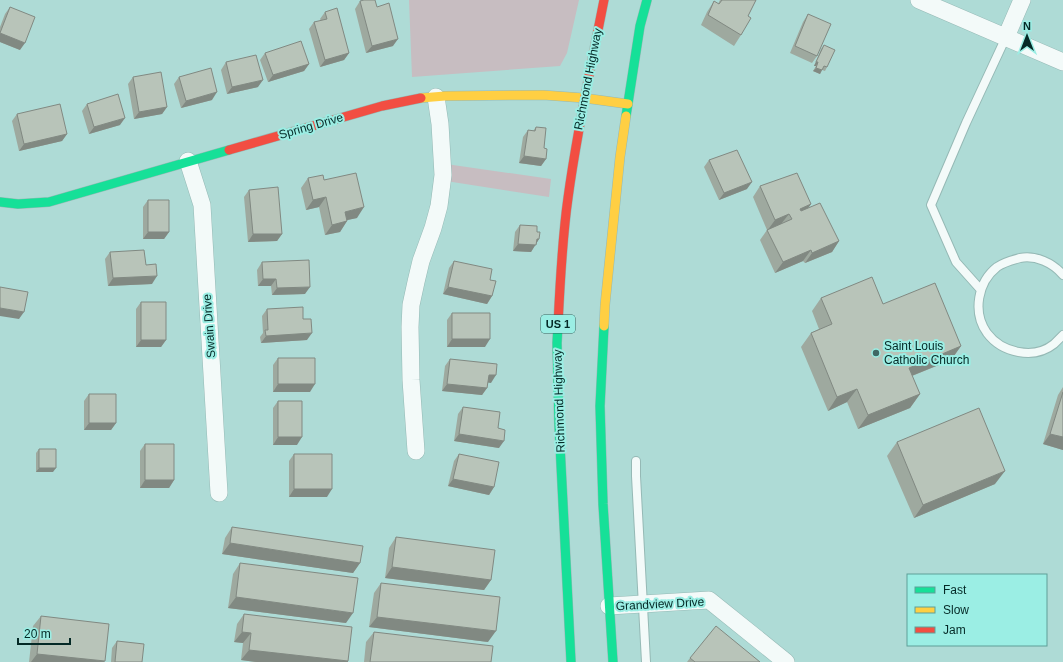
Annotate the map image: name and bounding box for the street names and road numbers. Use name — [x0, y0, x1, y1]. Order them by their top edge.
street label: Richmond Highway — [571, 27, 605, 131]
street label: Spring Drive — [277, 110, 345, 142]
street label: Swain Drive — [200, 293, 218, 358]
road number: US 1 — [541, 315, 575, 333]
street label: Richmond Highway — [550, 349, 568, 453]
street label: Grandview Drive — [615, 595, 705, 613]

